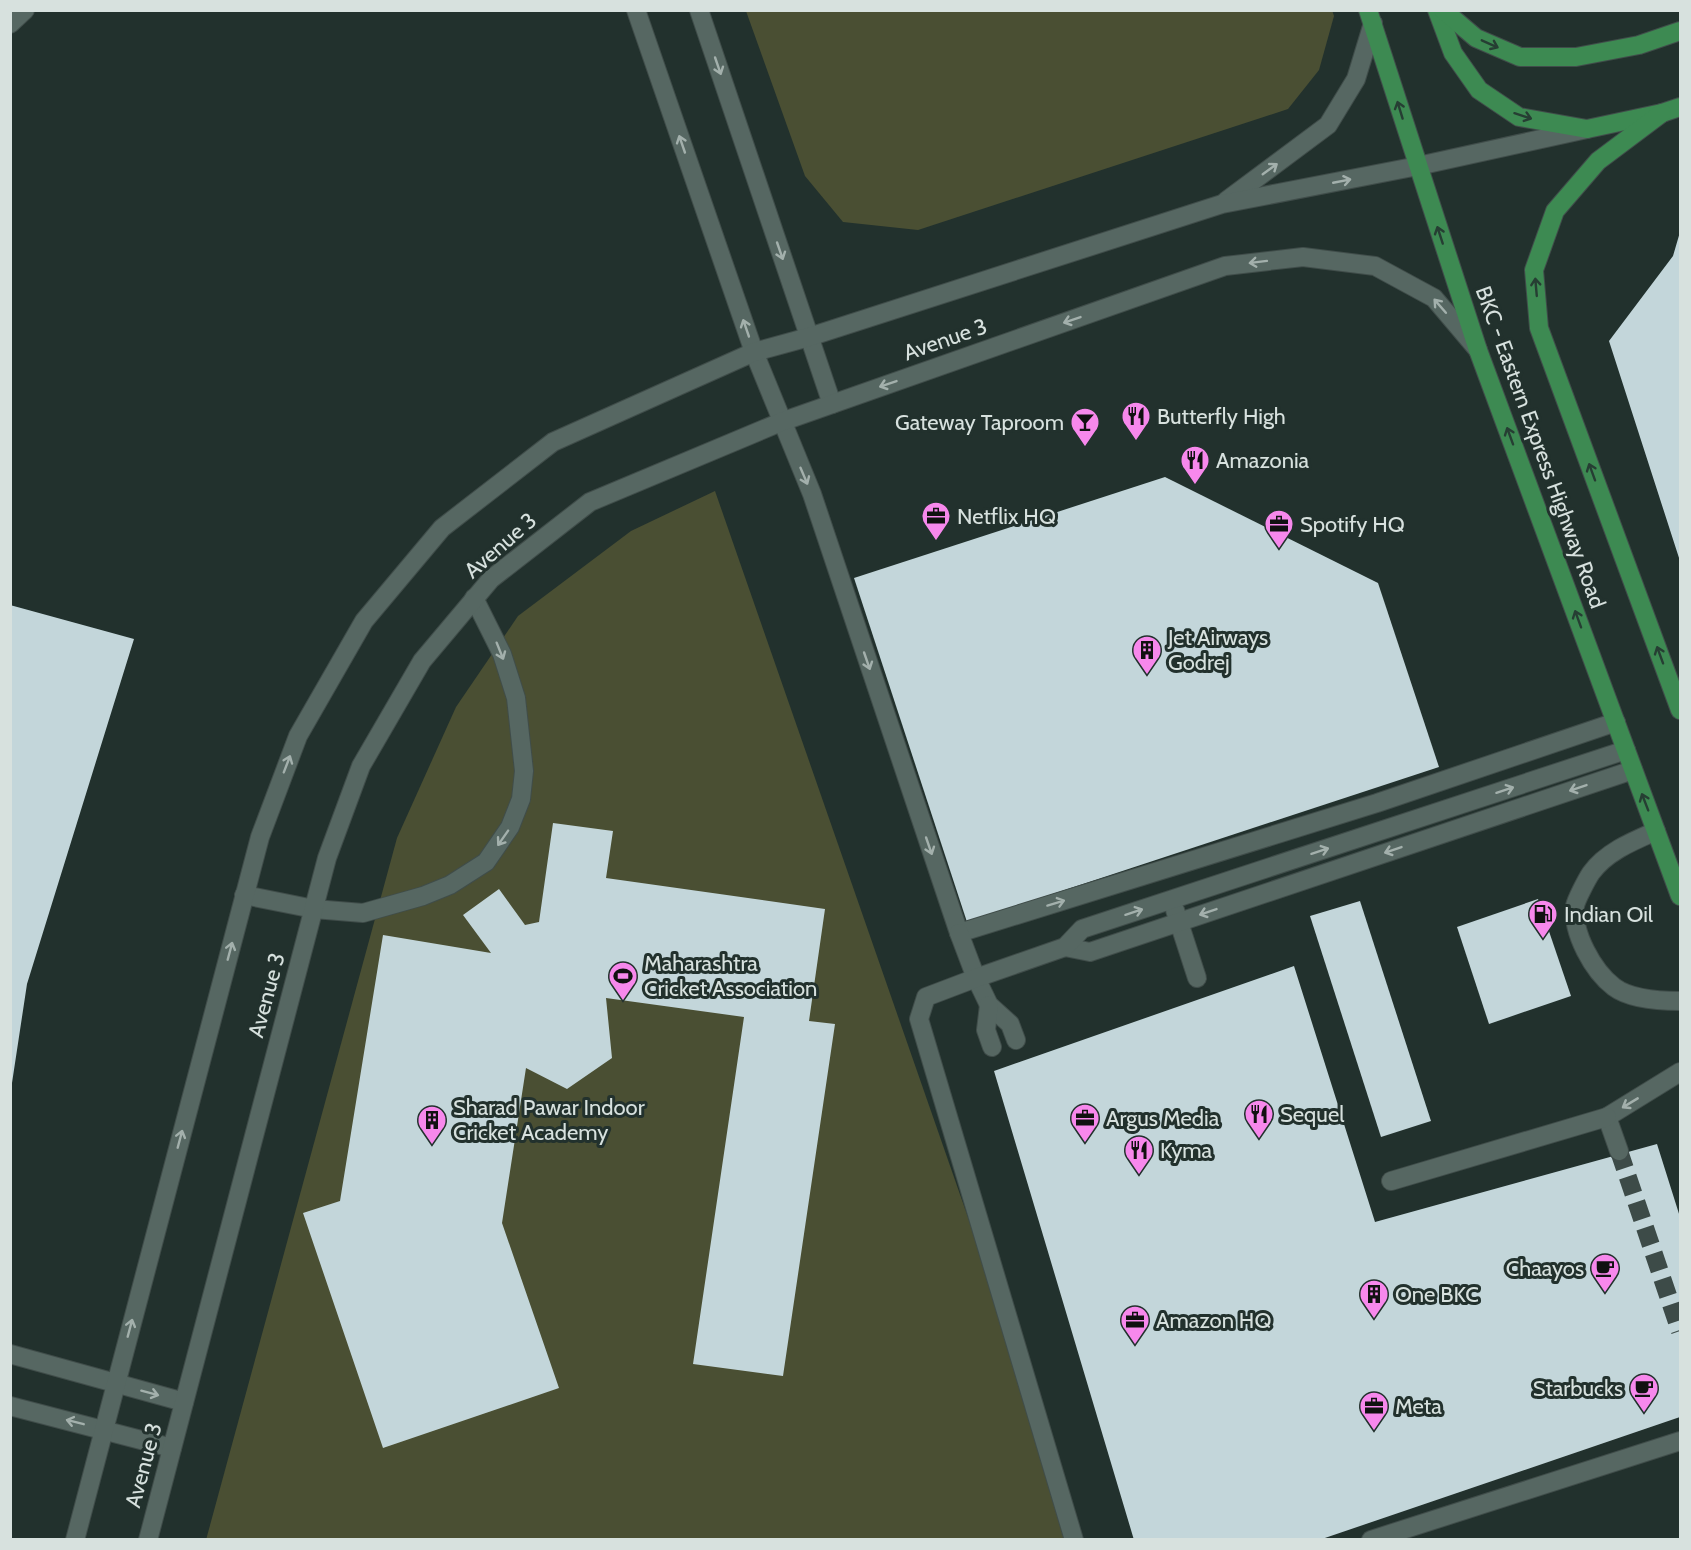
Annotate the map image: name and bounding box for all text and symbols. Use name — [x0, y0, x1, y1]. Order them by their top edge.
one-way arrow — [1480, 39, 1499, 50]
one-way arrow — [713, 56, 724, 75]
one-way arrow — [1394, 101, 1405, 120]
one-way arrow — [1513, 111, 1532, 122]
one-way arrow — [676, 135, 687, 154]
one-way arrow — [1261, 163, 1277, 176]
one-way arrow — [1331, 175, 1351, 186]
one-way arrow — [1434, 226, 1445, 245]
one-way arrow — [776, 241, 787, 260]
one-way arrow — [1248, 257, 1268, 268]
one-way arrow — [1530, 277, 1541, 297]
street label: BKC - Eastern Express Highway Road — [1470, 282, 1612, 612]
one-way arrow — [1433, 299, 1447, 314]
street label: Avenue 3 — [900, 313, 991, 366]
one-way arrow — [1063, 315, 1082, 326]
one-way arrow — [739, 319, 750, 338]
one-way arrow — [879, 379, 898, 390]
restaurant icon: Butterfly High — [1120, 400, 1152, 442]
place label: Butterfly High — [1157, 403, 1286, 430]
bar icon: Gateway Taproom — [1069, 406, 1101, 448]
place label: Gateway Taproom — [895, 409, 1064, 436]
one-way arrow — [1504, 427, 1515, 446]
restaurant icon: Amazonia — [1179, 444, 1211, 486]
place label: Amazonia — [1216, 447, 1310, 474]
one-way arrow — [1586, 463, 1597, 482]
one-way arrow — [799, 467, 810, 485]
office icon: Netflix HQ — [920, 500, 952, 542]
place label: Netflix HQ — [957, 503, 1056, 530]
street label: Avenue 3 — [459, 507, 542, 584]
office icon: Spotify HQ — [1263, 508, 1295, 550]
place label: Spotify HQ — [1300, 511, 1405, 538]
one-way arrow — [1571, 610, 1582, 628]
place label: Jet Airways Godrej — [1167, 624, 1268, 676]
building icon: Jet Airways Godrej — [1131, 634, 1163, 676]
one-way arrow — [495, 641, 506, 659]
one-way arrow — [1654, 646, 1665, 665]
one-way arrow — [862, 651, 873, 670]
one-way arrow — [282, 756, 293, 774]
one-way arrow — [1495, 783, 1514, 794]
one-way arrow — [1569, 783, 1588, 794]
one-way arrow — [1639, 793, 1650, 811]
one-way arrow — [497, 830, 509, 846]
one-way arrow — [925, 836, 936, 854]
one-way arrow — [1310, 845, 1329, 856]
one-way arrow — [1384, 845, 1403, 856]
one-way arrow — [1046, 897, 1065, 908]
fuel station icon: Indian Oil — [1527, 898, 1559, 940]
place label: Indian Oil — [1564, 901, 1654, 928]
one-way arrow — [1124, 906, 1143, 917]
one-way arrow — [1199, 907, 1218, 918]
one-way arrow — [224, 941, 236, 960]
street label: Avenue 3 — [242, 950, 291, 1040]
place label: Maharashtra Cricket Association — [644, 950, 817, 1002]
sports icon: Maharashtra Cricket Association — [607, 960, 639, 1002]
place label: Sharad Pawar Indoor Cricket Academy — [453, 1094, 645, 1146]
one-way arrow — [1622, 1097, 1639, 1109]
restaurant icon: Sequel — [1243, 1098, 1275, 1140]
place label: Sequel — [1280, 1101, 1345, 1128]
office icon: Argus Media — [1069, 1102, 1101, 1144]
building icon: Sharad Pawar Indoor Cricket Academy — [416, 1104, 448, 1146]
place label: Argus Media — [1106, 1105, 1220, 1132]
one-way arrow — [175, 1130, 186, 1149]
restaurant icon: Kyma — [1123, 1134, 1155, 1176]
place label: Kyma — [1160, 1137, 1213, 1164]
cafe icon: Chaayos — [1589, 1252, 1621, 1294]
place label: Chaayos — [1506, 1255, 1584, 1282]
building icon: One BKC — [1358, 1278, 1390, 1320]
place label: One BKC — [1395, 1281, 1479, 1308]
office icon: Amazon HQ — [1119, 1304, 1151, 1346]
place label: Amazon HQ — [1156, 1307, 1271, 1334]
one-way arrow — [125, 1319, 137, 1338]
cafe icon: Starbucks — [1628, 1372, 1660, 1414]
place label: Starbucks — [1533, 1375, 1623, 1402]
one-way arrow — [140, 1388, 159, 1400]
office icon: Meta — [1358, 1390, 1390, 1432]
place label: Meta — [1395, 1393, 1442, 1420]
one-way arrow — [66, 1416, 85, 1428]
street label: Avenue 3 — [119, 1420, 168, 1510]

